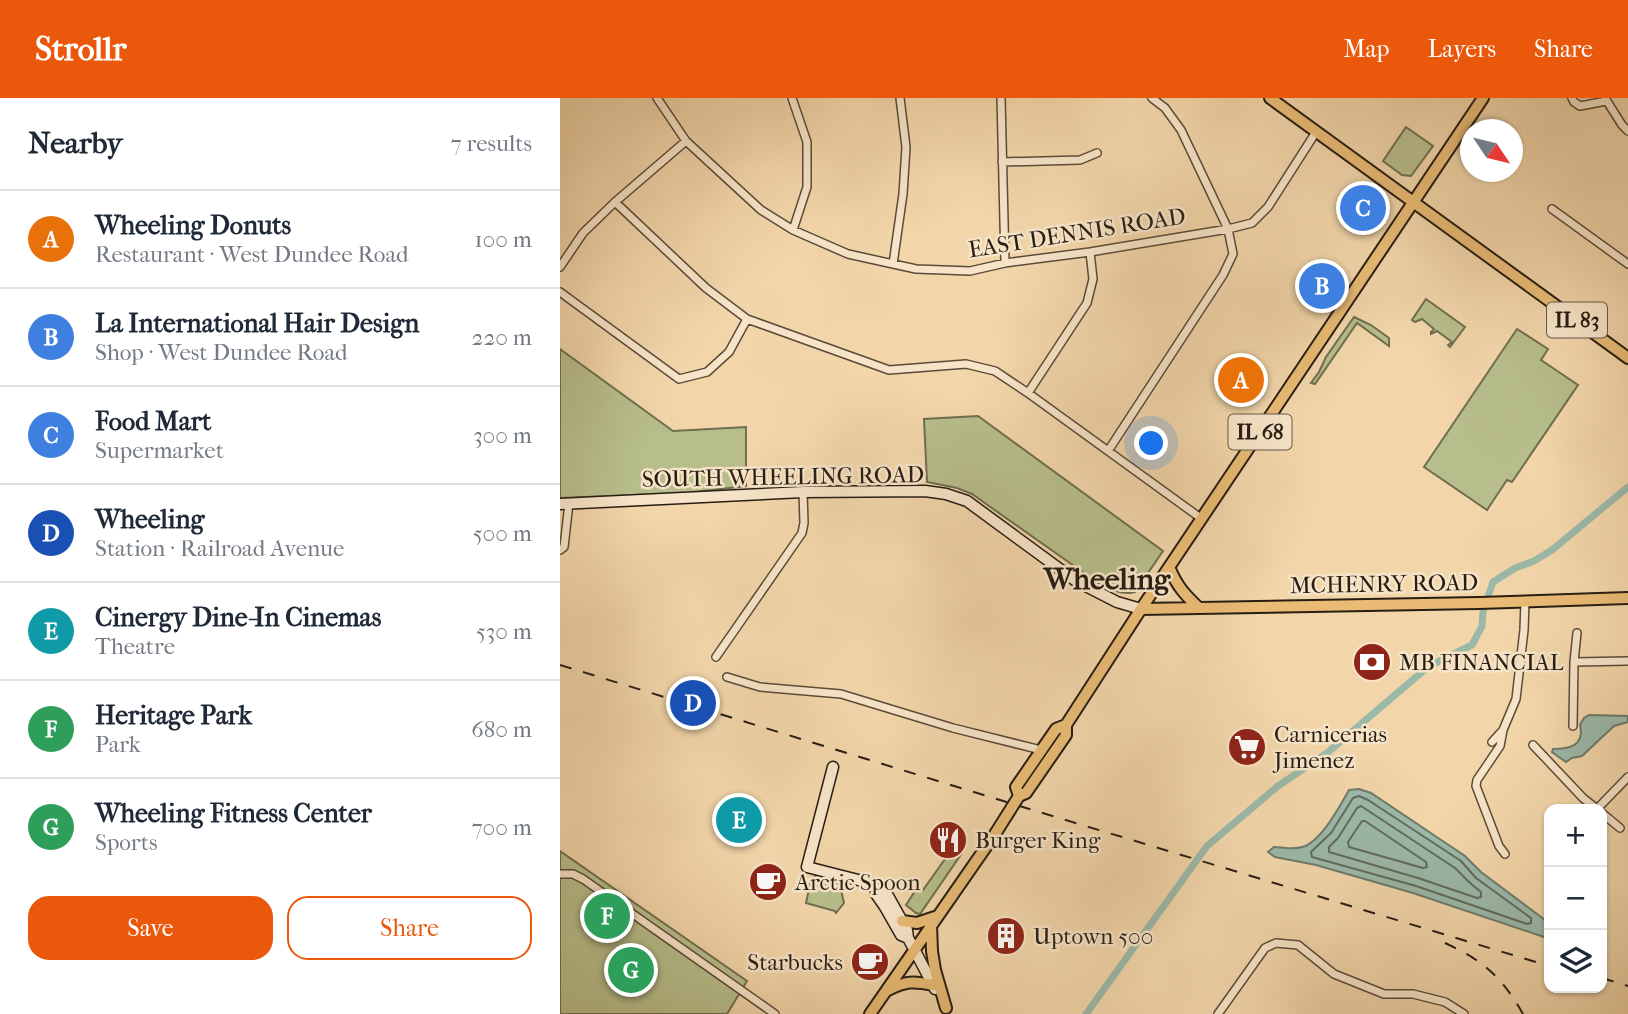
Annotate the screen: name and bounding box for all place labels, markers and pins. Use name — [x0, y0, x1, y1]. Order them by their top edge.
pin: C — [1340, 182, 1386, 234]
pin: B — [1299, 260, 1345, 312]
pin: A — [1218, 354, 1264, 406]
bank icon: MB FINANCIAL — [1351, 641, 1393, 683]
place label: MB FINANCIAL — [1399, 649, 1564, 676]
pin: D — [670, 677, 716, 729]
place label: Carnicerias Jimenez — [1272, 721, 1387, 774]
supermarket icon: Carnicerias Jimenez — [1226, 726, 1268, 768]
pin: E — [716, 794, 762, 846]
restaurant icon: Burger King — [927, 819, 969, 861]
place label: Burger King — [975, 827, 1101, 854]
cafe icon: Arctic Spoon — [747, 861, 789, 903]
place label: Arctic Spoon — [794, 869, 921, 896]
pin: F — [584, 890, 630, 942]
building icon: Uptown 500 — [985, 915, 1027, 957]
place label: Uptown 500 — [1033, 923, 1153, 950]
cafe icon: Starbucks — [849, 941, 891, 983]
pin: G — [608, 944, 654, 996]
place label: Starbucks — [747, 949, 843, 976]

